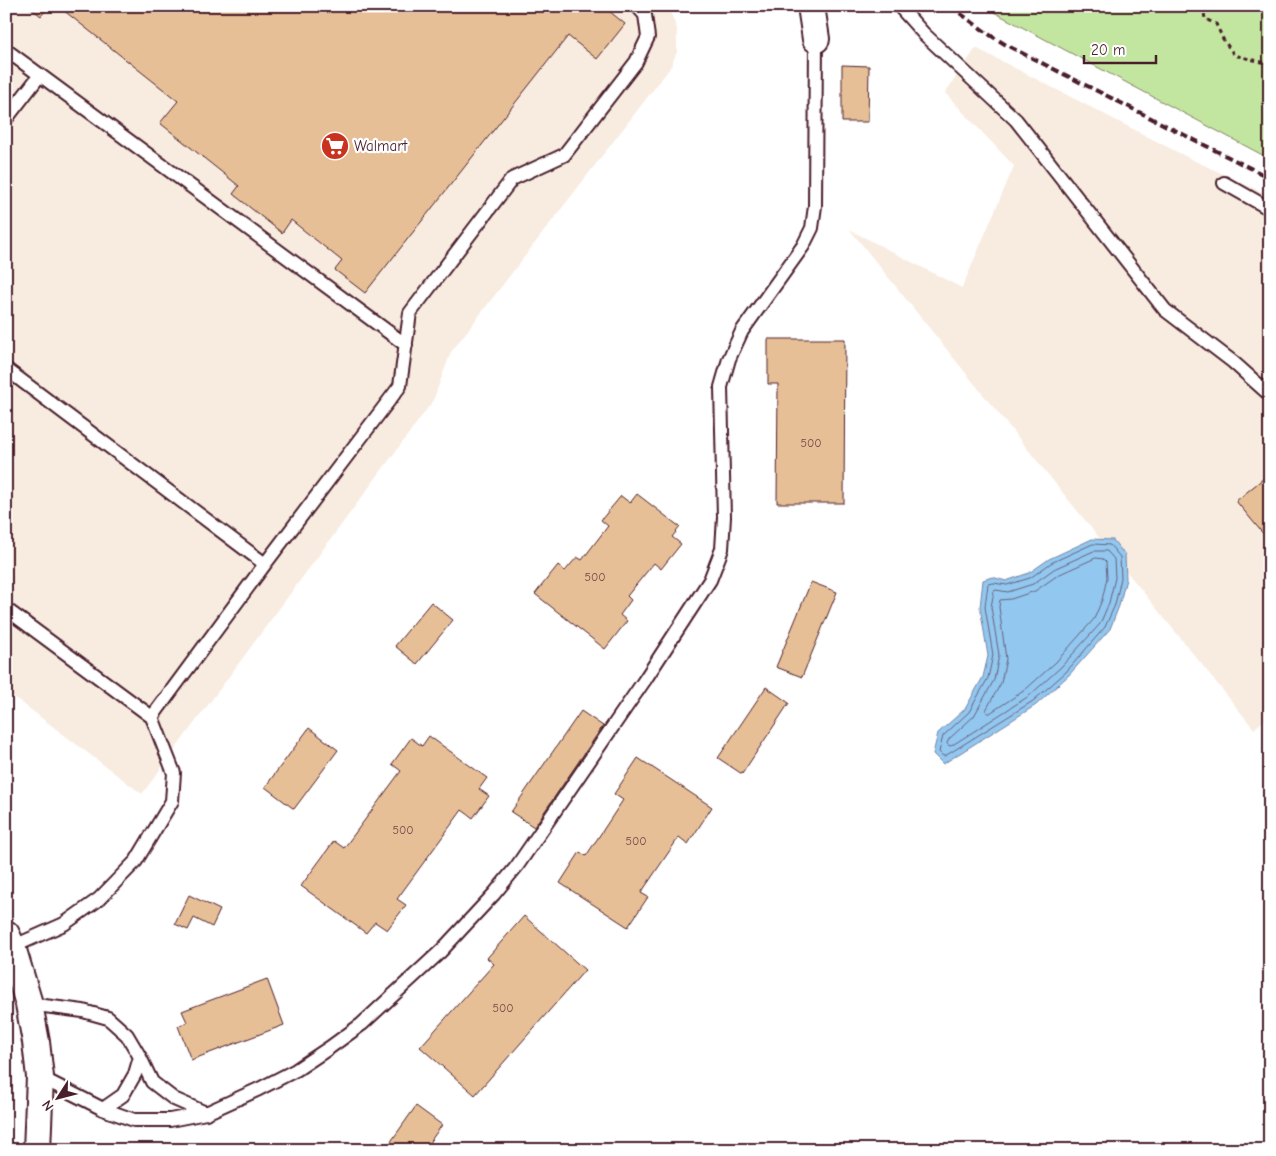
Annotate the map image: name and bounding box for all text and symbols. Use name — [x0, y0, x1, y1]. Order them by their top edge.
scale bar — [1084, 32, 1156, 64]
text: 20 m — [1091, 41, 1125, 59]
supermarket icon: Walmart — [320, 131, 350, 161]
place label: Walmart — [354, 137, 408, 155]
house number: 500 — [800, 436, 822, 450]
house number: 500 — [584, 570, 606, 584]
house number: 500 — [392, 823, 414, 837]
house number: 500 — [625, 834, 647, 848]
house number: 500 — [492, 1001, 514, 1015]
north arrow — [32, 1074, 82, 1124]
text: N — [38, 1097, 57, 1114]

